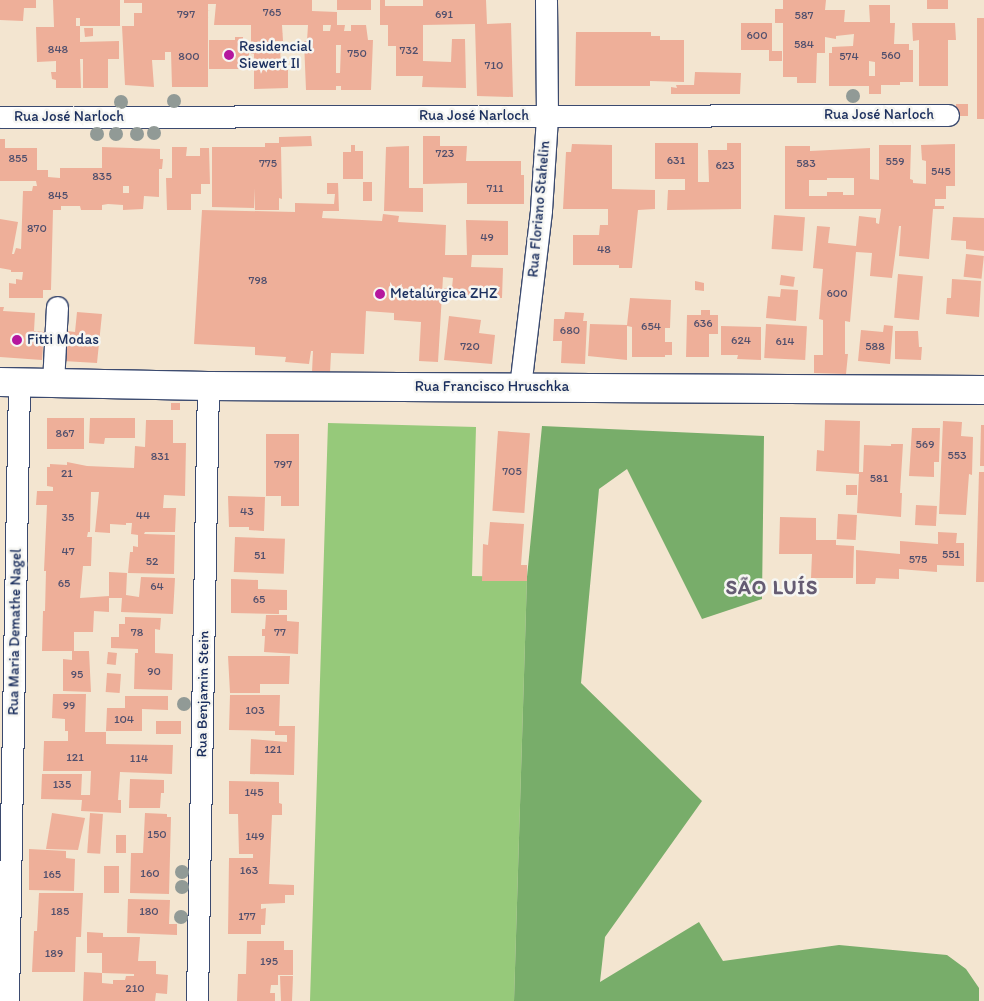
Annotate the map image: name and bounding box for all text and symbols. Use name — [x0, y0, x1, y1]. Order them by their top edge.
house number: 765 — [263, 6, 281, 20]
house number: 797 — [177, 8, 195, 22]
house number: 691 — [435, 8, 453, 22]
house number: 587 — [795, 9, 813, 23]
house number: 600 — [746, 29, 768, 43]
place label: Residencial Siewert II — [239, 37, 312, 72]
house number: 584 — [794, 38, 814, 52]
house number: 848 — [48, 43, 68, 57]
house number: 732 — [400, 44, 418, 58]
house number: 750 — [347, 47, 367, 61]
marker: Residencial Siewert II — [223, 49, 235, 61]
house number: 560 — [881, 49, 901, 63]
house number: 800 — [178, 50, 200, 64]
house number: 574 — [839, 50, 859, 64]
house number: 710 — [485, 59, 503, 73]
street label: Rua José Narloch — [824, 106, 934, 124]
street label: Rua José Narloch — [419, 107, 529, 125]
street label: Rua José Narloch — [14, 108, 124, 126]
street label: Rua Floriano Stahelin — [524, 140, 554, 278]
house number: 723 — [436, 147, 454, 161]
house number: 855 — [8, 152, 28, 166]
house number: 631 — [667, 154, 685, 168]
house number: 559 — [886, 155, 904, 169]
house number: 775 — [259, 157, 277, 171]
house number: 583 — [796, 157, 816, 171]
house number: 623 — [715, 159, 735, 173]
house number: 545 — [931, 165, 951, 179]
house number: 835 — [92, 170, 112, 184]
house number: 711 — [486, 182, 504, 196]
house number: 845 — [48, 189, 68, 203]
house number: 870 — [27, 222, 47, 236]
house number: 49 — [480, 231, 494, 245]
house number: 48 — [597, 243, 611, 257]
house number: 798 — [249, 274, 267, 288]
place label: Metalúrgica ZHZ — [390, 285, 497, 303]
house number: 600 — [826, 287, 848, 301]
marker: Metalúrgica ZHZ — [374, 288, 386, 300]
house number: 636 — [693, 317, 713, 331]
house number: 654 — [641, 320, 661, 334]
house number: 680 — [560, 324, 580, 338]
place label: Fitti Modas — [27, 331, 98, 349]
marker: Fitti Modas — [11, 334, 23, 346]
house number: 624 — [731, 334, 751, 348]
house number: 614 — [775, 335, 795, 349]
house number: 720 — [460, 340, 480, 354]
house number: 588 — [865, 340, 885, 354]
street label: Rua Francisco Hruschka — [415, 378, 569, 396]
house number: 867 — [56, 427, 74, 441]
house number: 569 — [916, 438, 934, 452]
house number: 553 — [947, 449, 967, 463]
house number: 831 — [151, 450, 169, 464]
house number: 797 — [274, 458, 292, 472]
house number: 705 — [502, 465, 522, 479]
house number: 21 — [61, 467, 73, 481]
house number: 581 — [870, 472, 888, 486]
house number: 43 — [240, 505, 254, 519]
house number: 44 — [136, 509, 150, 523]
house number: 35 — [62, 511, 74, 525]
house number: 47 — [61, 545, 75, 559]
street label: Rua Maria Demathe Nagel — [5, 548, 25, 716]
house number: 551 — [942, 548, 960, 562]
house number: 51 — [254, 549, 266, 563]
house number: 575 — [909, 553, 927, 567]
house number: 52 — [146, 555, 158, 569]
district label: SÃO LUÍS — [725, 575, 819, 599]
house number: 65 — [58, 577, 70, 591]
house number: 64 — [150, 580, 164, 594]
house number: 65 — [253, 593, 265, 607]
house number: 78 — [131, 626, 143, 640]
house number: 77 — [274, 626, 286, 640]
street label: Rua Benjamin Stein — [193, 631, 213, 757]
house number: 90 — [147, 665, 161, 679]
house number: 95 — [71, 668, 83, 682]
house number: 99 — [63, 699, 75, 713]
house number: 103 — [245, 704, 265, 718]
house number: 104 — [114, 713, 134, 727]
house number: 121 — [264, 743, 282, 757]
house number: 121 — [66, 751, 84, 765]
house number: 114 — [130, 752, 148, 766]
house number: 135 — [53, 778, 71, 792]
house number: 145 — [244, 786, 264, 800]
house number: 150 — [147, 828, 167, 842]
house number: 149 — [245, 830, 265, 844]
house number: 163 — [240, 864, 258, 878]
house number: 160 — [140, 867, 160, 881]
house number: 165 — [43, 868, 61, 882]
house number: 185 — [51, 905, 69, 919]
house number: 180 — [139, 905, 159, 919]
house number: 177 — [238, 910, 256, 924]
house number: 189 — [45, 947, 63, 961]
house number: 195 — [260, 955, 278, 969]
house number: 210 — [125, 982, 145, 996]

